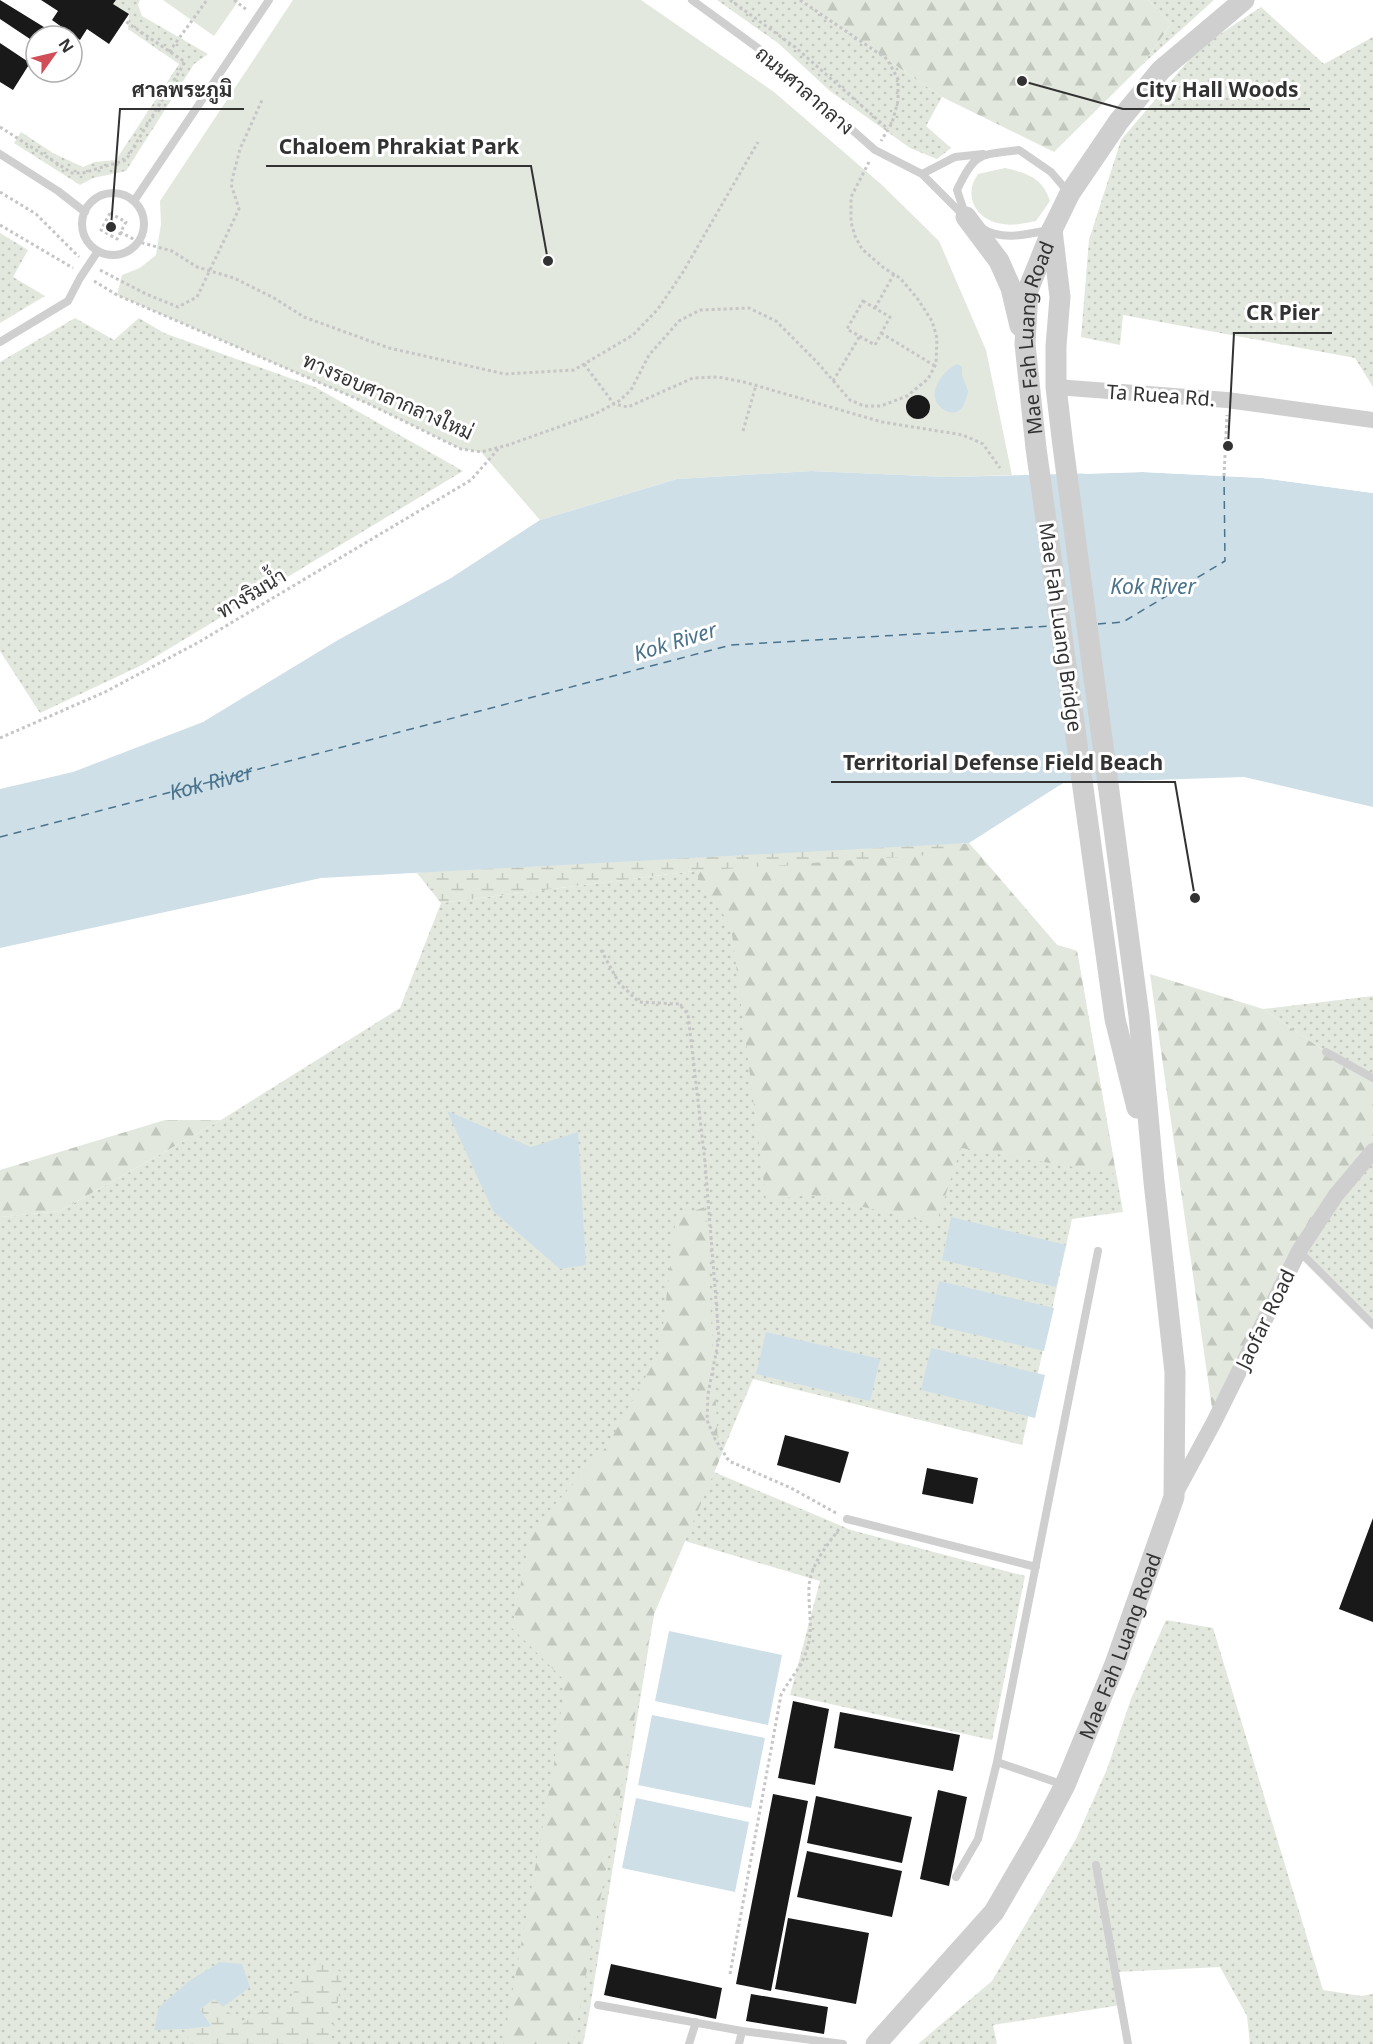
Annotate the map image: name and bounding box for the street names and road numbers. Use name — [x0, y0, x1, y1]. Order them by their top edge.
street label: ถนนศาลากลาง — [750, 40, 860, 140]
street label: Mae Fah Luang Road — [1011, 237, 1060, 436]
street label: ทางรอบศาลากลางใหม่ — [299, 346, 477, 446]
street label: Ta Ruea Rd. — [1106, 378, 1216, 412]
street label: Mae Fah Luang Bridge — [1033, 521, 1089, 733]
street label: ทางริมน้ำ — [209, 558, 291, 624]
street label: Jaofar Road — [1228, 1264, 1301, 1375]
street label: Mae Fah Luang Road — [1072, 1549, 1167, 1743]

